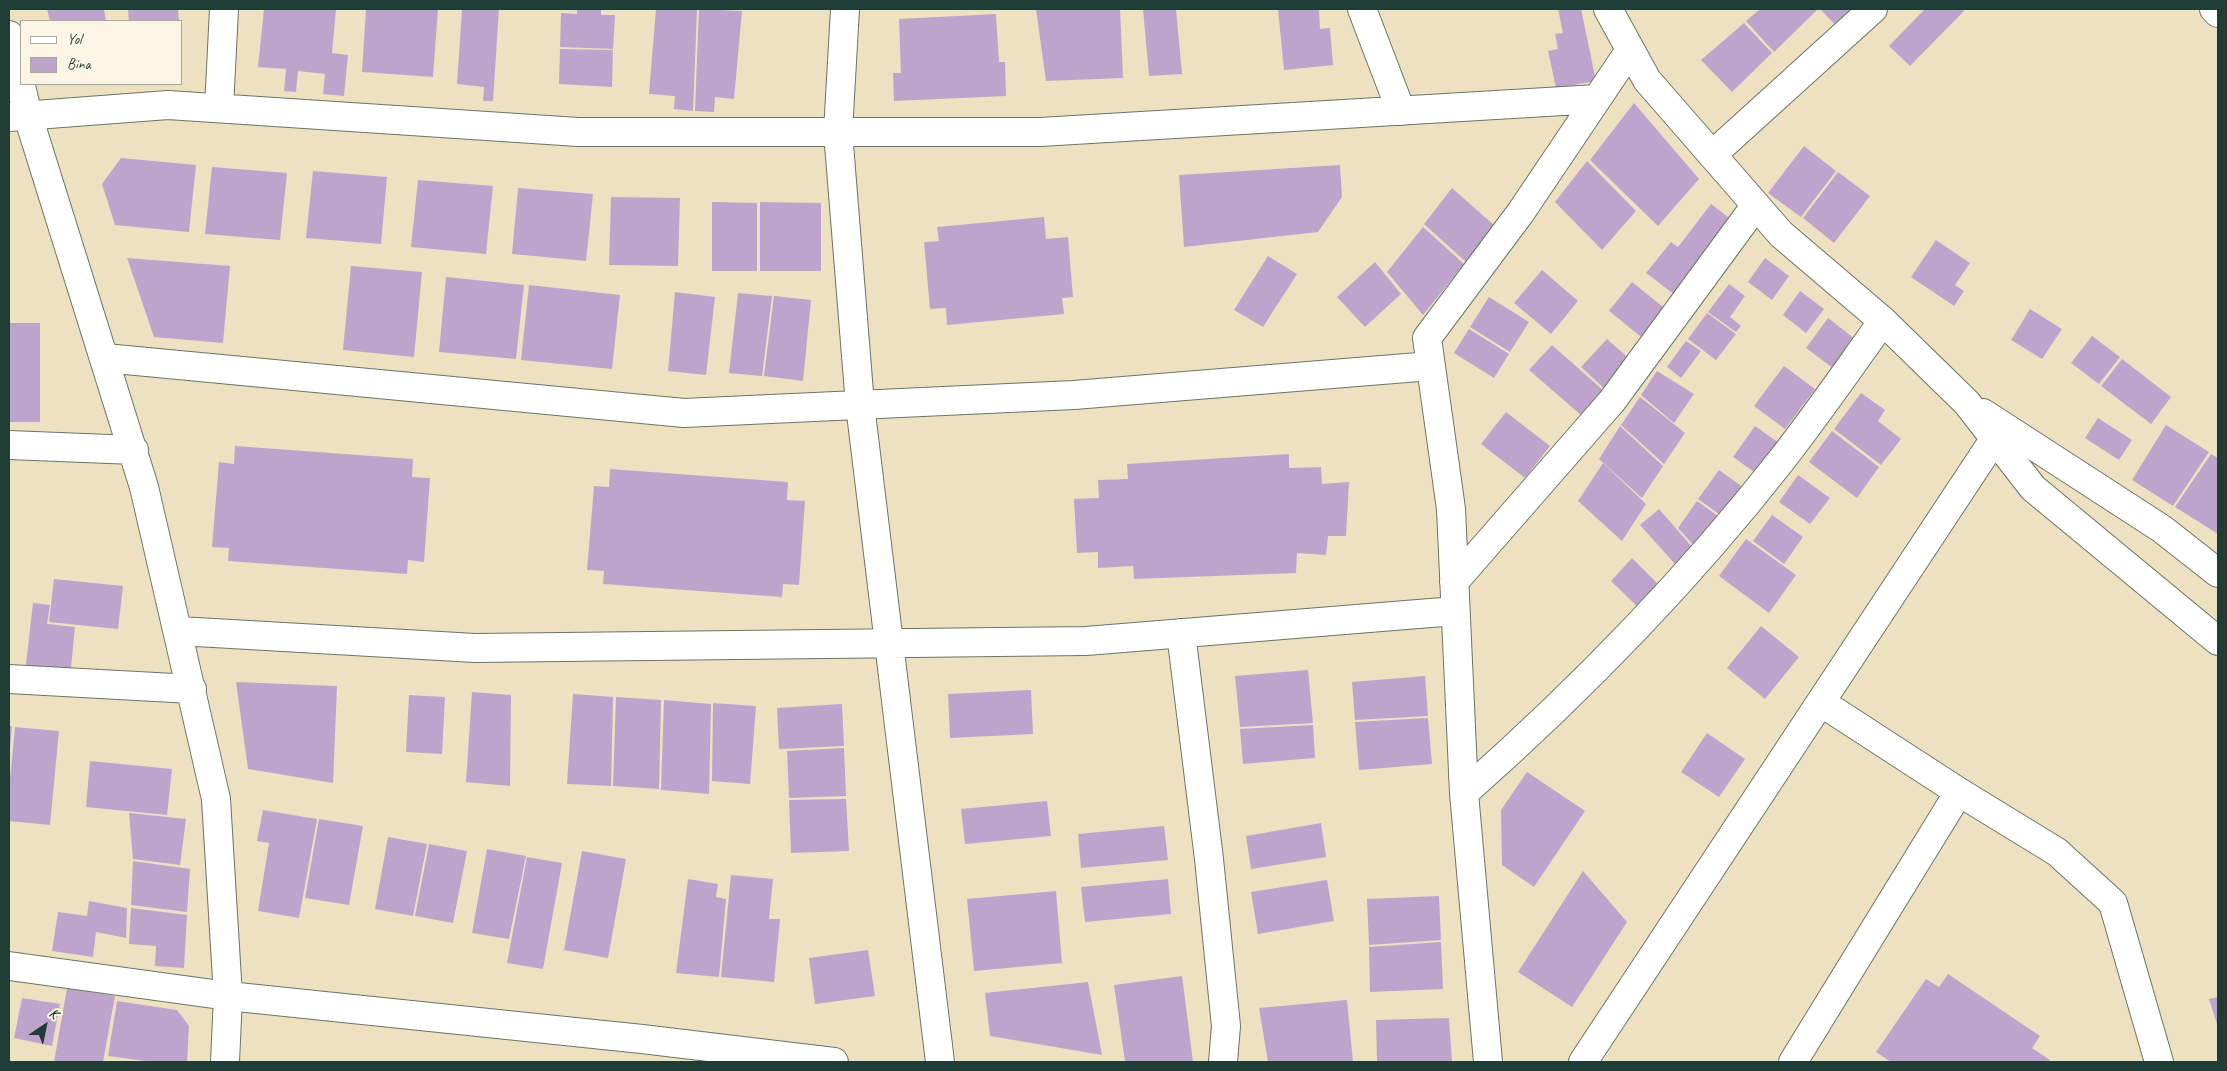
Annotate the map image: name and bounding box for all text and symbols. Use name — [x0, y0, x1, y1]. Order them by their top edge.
legend — [20, 20, 182, 85]
text: Yol — [67, 30, 82, 49]
text: Bina — [67, 55, 91, 74]
north arrow — [20, 1001, 70, 1051]
text: K — [46, 1004, 61, 1022]

